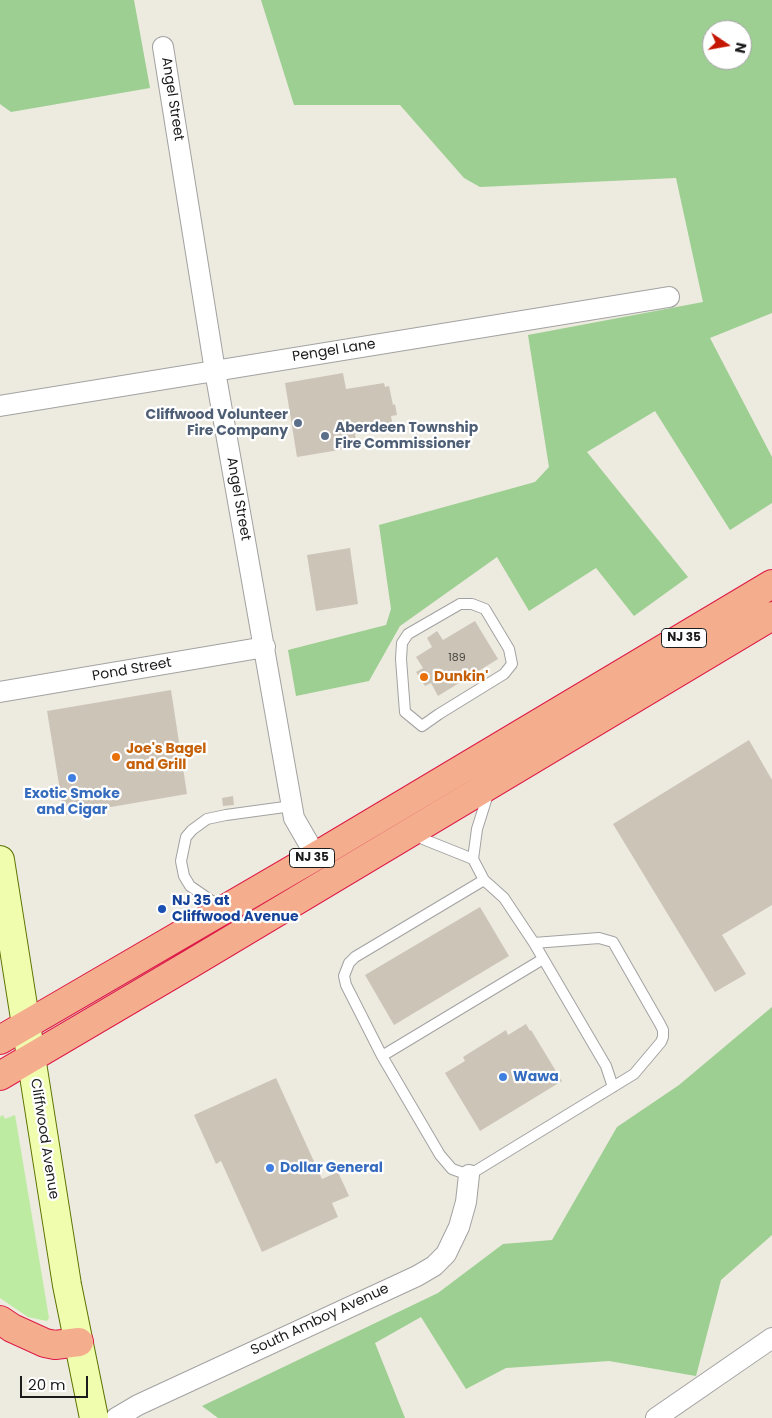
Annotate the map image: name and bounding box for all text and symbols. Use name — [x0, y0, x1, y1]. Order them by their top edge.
north arrow — [702, 20, 752, 70]
text: N — [730, 41, 752, 55]
street label: Angel Street — [157, 56, 187, 142]
street label: Pengel Lane — [291, 336, 377, 366]
place label: Cliffwood Volunteer Fire Company — [145, 407, 288, 440]
marker: Cliffwood Volunteer Fire Company — [292, 417, 304, 429]
place label: Aberdeen Township Fire Commissioner — [335, 420, 478, 452]
marker: Aberdeen Township Fire Commissioner — [319, 430, 331, 442]
street label: Angel Street — [222, 456, 254, 542]
road number: NJ 35 — [662, 628, 706, 648]
house number: 189 — [448, 651, 466, 665]
street label: Pond Street — [91, 655, 173, 685]
place label: Dunkin' — [434, 669, 488, 685]
marker: Dunkin' — [418, 671, 430, 683]
place label: Joe's Bagel and Grill — [126, 741, 206, 774]
marker: Joe's Bagel and Grill — [110, 751, 122, 763]
marker: Exotic Smoke and Cigar — [66, 772, 78, 784]
place label: Exotic Smoke and Cigar — [24, 786, 120, 819]
road number: NJ 35 — [290, 848, 334, 868]
place label: NJ 35 at Cliffwood Avenue — [172, 893, 299, 926]
marker: NJ 35 at Cliffwood Avenue — [156, 903, 168, 915]
place label: Wawa — [513, 1069, 559, 1085]
marker: Wawa — [497, 1071, 509, 1083]
street label: Cliffwood Avenue — [26, 1077, 62, 1201]
place label: Dollar General — [280, 1160, 383, 1176]
marker: Dollar General — [264, 1162, 276, 1174]
street label: South Amboy Avenue — [248, 1281, 392, 1359]
scale bar — [22, 1366, 90, 1398]
text: 20 m — [28, 1374, 66, 1395]

